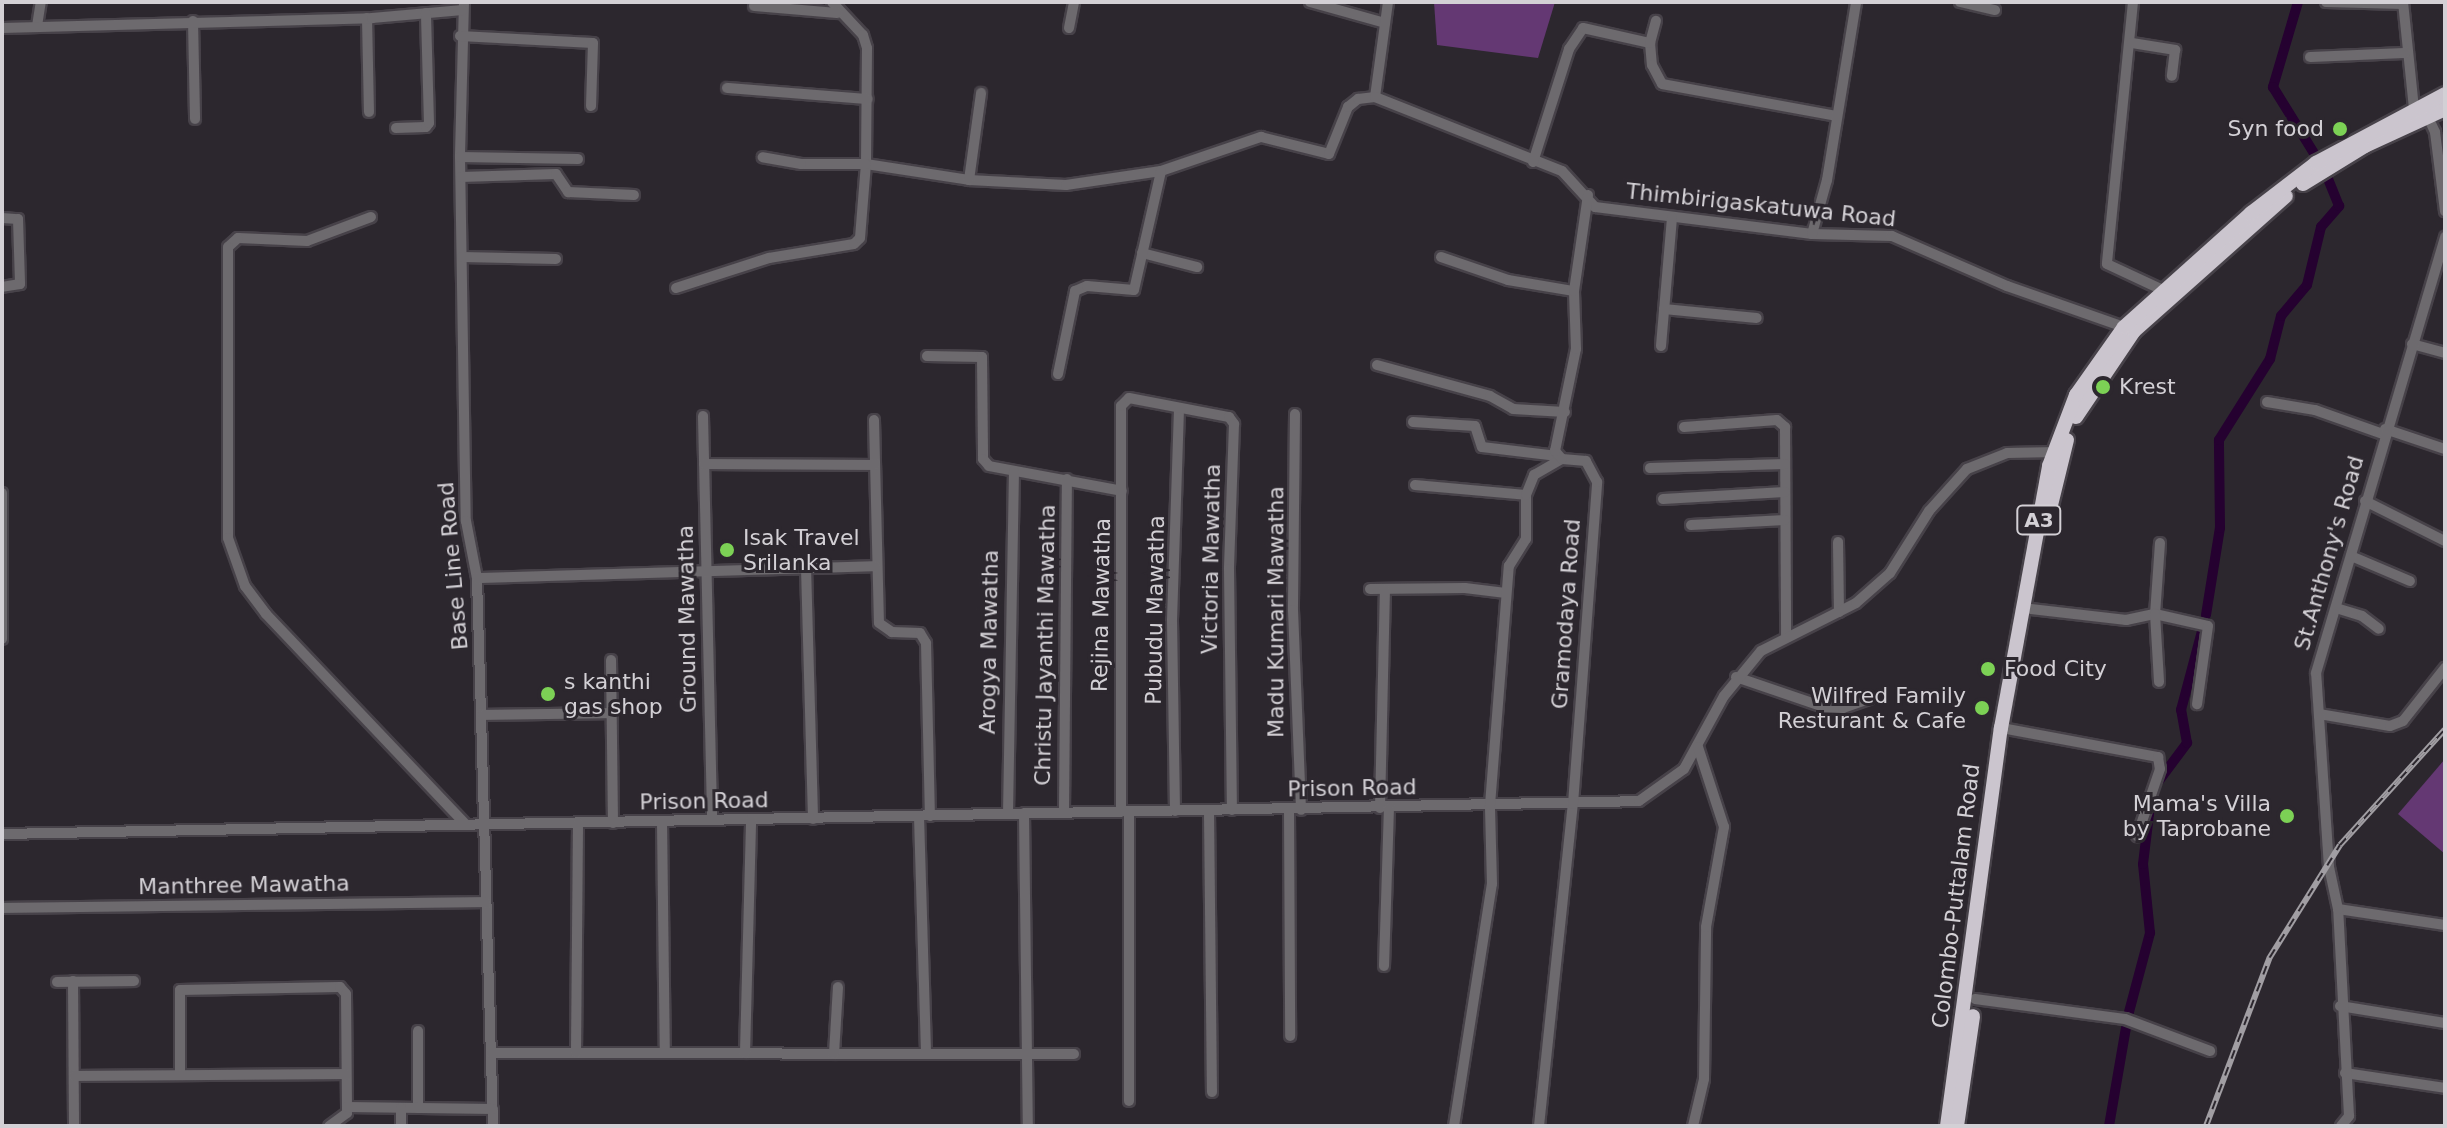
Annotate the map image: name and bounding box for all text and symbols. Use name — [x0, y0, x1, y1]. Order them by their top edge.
place label: Syn food — [2227, 116, 2324, 142]
marker: Syn food — [2331, 120, 2349, 138]
street label: Thimbirigaskatuwa Road — [1625, 178, 1897, 232]
place label: Krest — [2119, 374, 2176, 400]
marker: Krest — [2094, 378, 2112, 396]
street label: St.Anthony's Road — [2289, 453, 2369, 653]
street label: Victoria Mawatha — [1196, 464, 1226, 654]
street label: Base Line Road — [433, 481, 473, 651]
street label: Madu Kumari Mawatha — [1263, 486, 1289, 738]
street label: Christu Jayanthi Mawatha — [1029, 504, 1061, 786]
road number: A3 — [2015, 504, 2063, 536]
street label: Pubudu Mawatha — [1140, 515, 1170, 705]
street label: Rejina Mawatha — [1086, 518, 1116, 692]
street label: Gramodaya Road — [1546, 518, 1586, 710]
place label: Isak Travel Srilanka — [743, 524, 860, 576]
street label: Ground Mawatha — [672, 525, 702, 713]
marker: Isak Travel Srilanka — [718, 541, 736, 559]
street label: Arogya Mawatha — [974, 550, 1004, 734]
place label: Food City — [2004, 656, 2107, 682]
marker: Food City — [1979, 660, 1997, 678]
place label: s kanthi gas shop — [564, 668, 663, 720]
place label: Wilfred Family Resturant & Cafe — [1778, 682, 1966, 734]
marker: s kanthi gas shop — [539, 685, 557, 703]
marker: Wilfred Family Resturant & Cafe — [1973, 699, 1991, 717]
street label: Colombo-Puttalam Road — [1927, 762, 1985, 1030]
street label: Prison Road — [1287, 774, 1417, 802]
street label: Prison Road — [639, 787, 769, 815]
place label: Mama's Villa by Taprobane — [2123, 790, 2271, 842]
marker: Mama's Villa by Taprobane — [2278, 807, 2296, 825]
street label: Manthree Mawatha — [138, 870, 350, 900]

